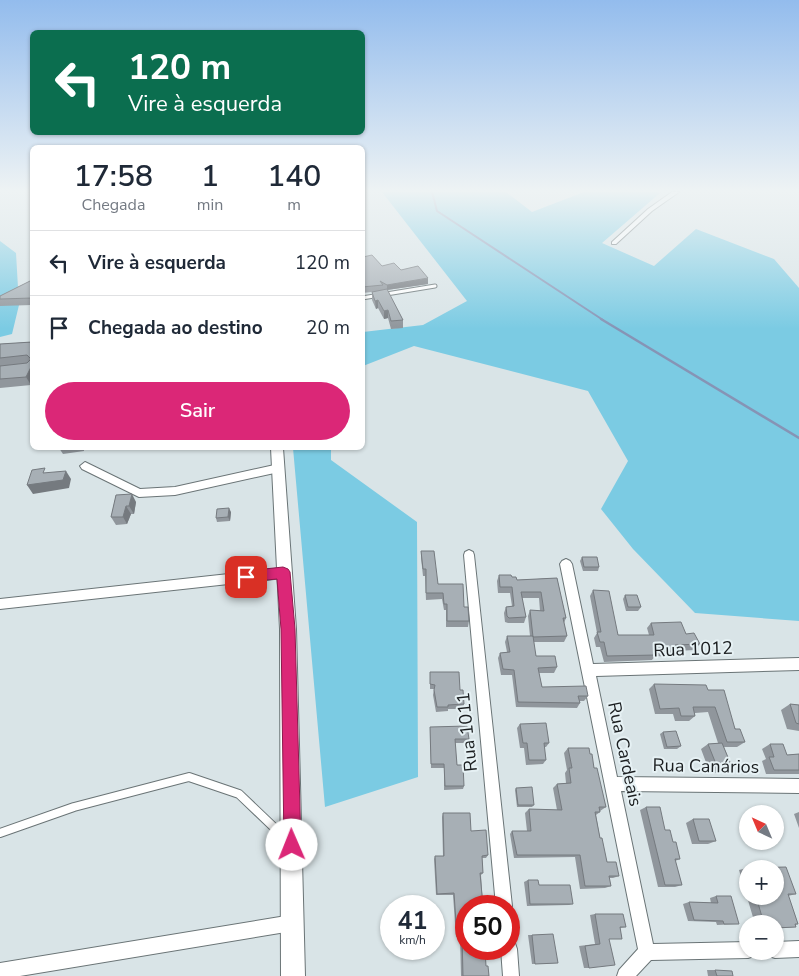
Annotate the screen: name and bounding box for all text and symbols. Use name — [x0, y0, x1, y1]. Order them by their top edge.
text: 120 m — [128, 44, 231, 91]
icon: left — [45, 50, 110, 115]
text: Vire à esquerda — [128, 89, 282, 119]
text: 17:58 — [74, 156, 153, 197]
text: 1 — [201, 156, 219, 197]
text: 140 — [267, 156, 321, 197]
text: Chegada — [81, 194, 145, 216]
text: min — [197, 194, 223, 216]
text: m — [287, 194, 301, 216]
icon: left — [45, 249, 73, 277]
text: Vire à esquerda — [88, 250, 226, 276]
text: 120 m — [295, 250, 350, 276]
icon: arrive — [45, 314, 73, 342]
text: Chegada ao destino — [88, 315, 263, 341]
text: 20 m — [306, 315, 350, 341]
button: Sair — [45, 382, 350, 440]
pin — [225, 556, 267, 598]
icon: arrive — [232, 563, 260, 591]
street label: Rua 1012 — [653, 636, 733, 662]
street label: Rua 1011 — [451, 691, 483, 773]
street label: Rua Cardeais — [602, 699, 648, 809]
street label: Rua Canários — [652, 753, 760, 779]
north arrow — [739, 805, 784, 850]
map controls — [739, 805, 784, 960]
position arrow — [265, 818, 317, 870]
button: + — [739, 860, 784, 905]
speed limit sign: 50 — [455, 895, 520, 960]
text: 41 — [397, 904, 428, 938]
button: − — [739, 915, 784, 960]
text: km/h — [399, 932, 426, 948]

